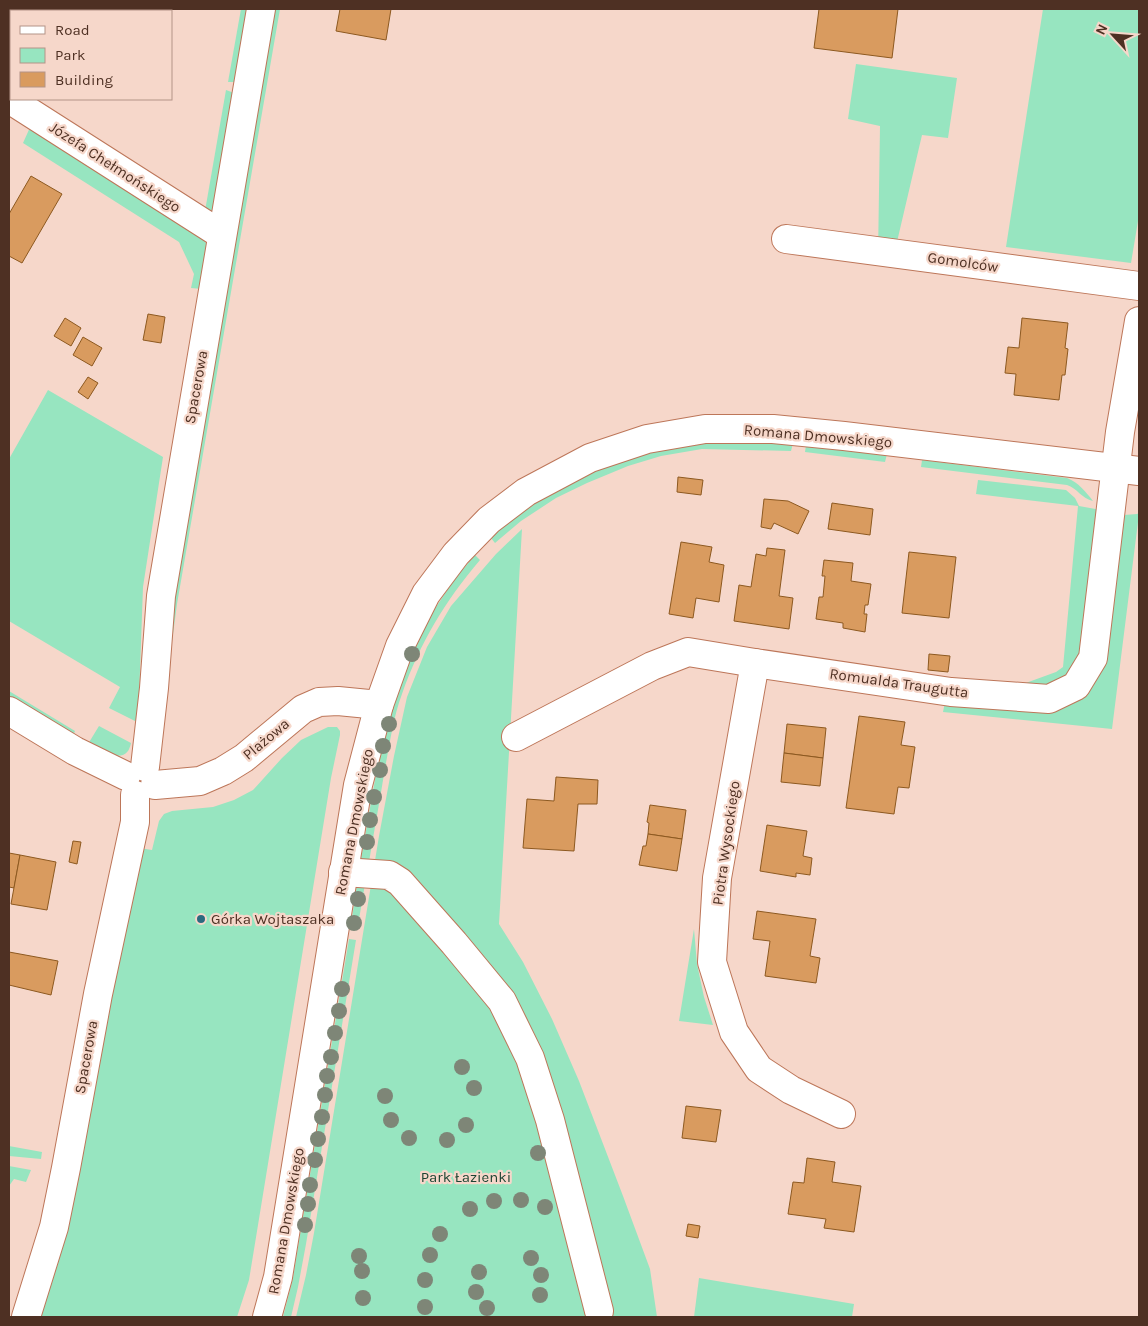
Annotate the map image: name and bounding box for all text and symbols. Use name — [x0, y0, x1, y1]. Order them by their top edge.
legend — [10, 10, 172, 100]
north arrow — [1088, 10, 1138, 60]
text: Road — [55, 21, 90, 39]
text: N — [1092, 21, 1112, 38]
text: Park — [55, 46, 85, 64]
text: Building — [55, 71, 113, 89]
street label: Józefa Chełmońskiego — [46, 118, 184, 216]
street label: Gomolców — [927, 248, 1000, 276]
street label: Spacerowa — [181, 349, 211, 425]
street label: Romana Dmowskiego — [743, 421, 893, 451]
street label: Romualda Traugutta — [828, 664, 970, 702]
street label: Plażowa — [239, 714, 293, 764]
street label: Romana Dmowskiego — [331, 747, 377, 897]
street label: Piotra Wysockiego — [708, 780, 744, 906]
place label: Górka Wojtaszaka — [211, 910, 334, 928]
marker: Górka Wojtaszaka — [195, 913, 207, 925]
street label: Spacerowa — [71, 1019, 101, 1095]
street label: Romana Dmowskiego — [264, 1146, 308, 1296]
park label: Park Łazienki — [421, 1168, 511, 1186]

